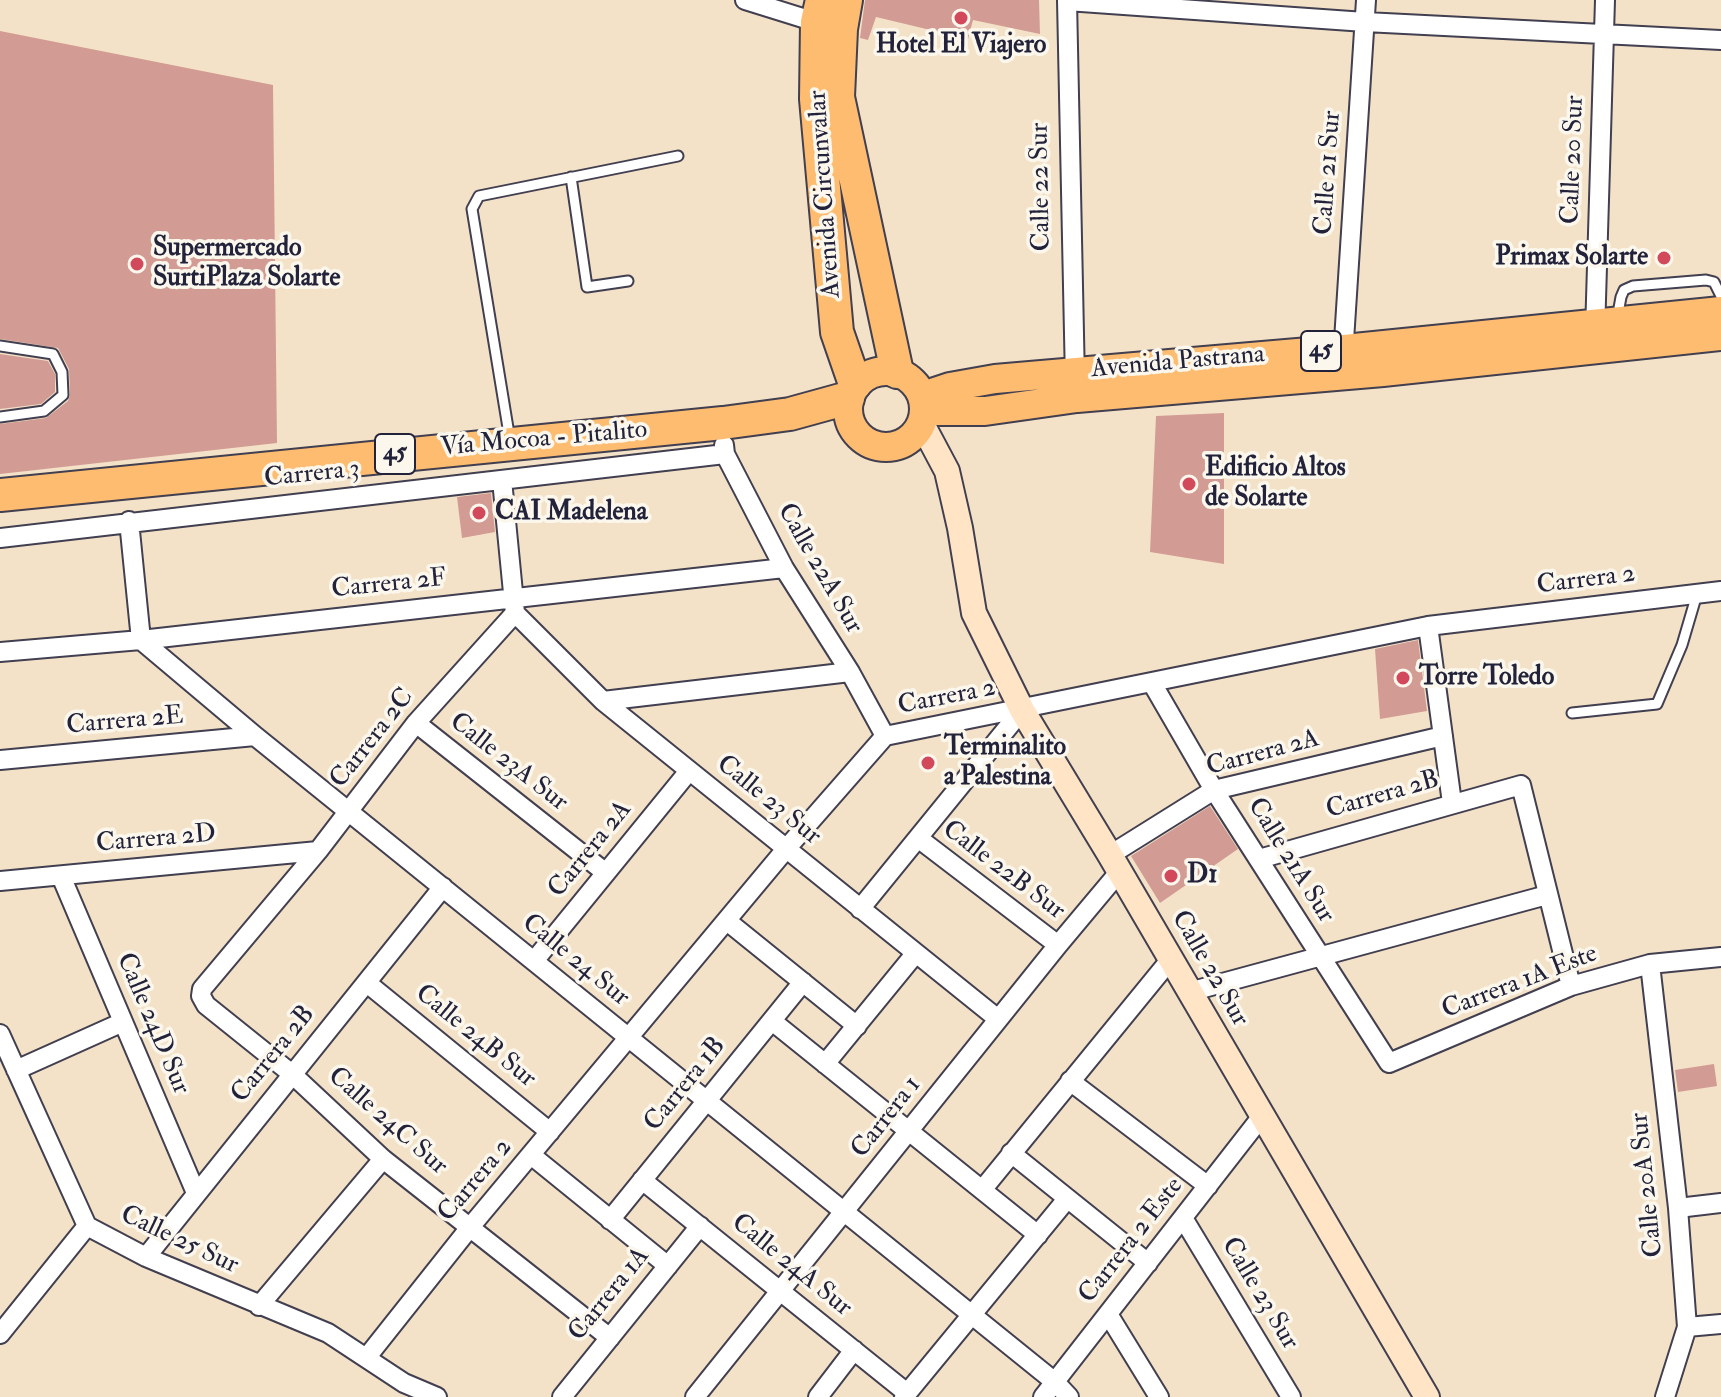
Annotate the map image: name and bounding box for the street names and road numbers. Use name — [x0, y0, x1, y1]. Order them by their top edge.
street label: Avenida Circunvalar — [803, 89, 849, 299]
street label: Calle 20 Sur — [1556, 95, 1592, 225]
street label: Calle 21 Sur — [1309, 110, 1349, 236]
street label: Calle 22 Sur — [1025, 122, 1059, 252]
road number: 45 — [1301, 331, 1341, 371]
street label: Avenida Pastrana — [1090, 340, 1266, 386]
street label: Vía Mocoa - Pitalito — [439, 415, 649, 465]
road number: 45 — [375, 434, 415, 474]
street label: Carrera 3 — [263, 454, 361, 496]
street label: Calle 22A Sur — [769, 498, 869, 640]
street label: Carrera 2 — [1535, 559, 1637, 603]
street label: Carrera 2F — [330, 563, 448, 607]
street label: Carrera 2 — [896, 673, 998, 723]
street label: Carrera 2C — [324, 683, 422, 795]
street label: Carrera 2E — [65, 701, 185, 743]
street label: Calle 23A Sur — [443, 707, 573, 819]
street label: Carrera 2A — [1203, 724, 1323, 784]
street label: Calle 23 Sur — [709, 749, 827, 853]
street label: Carrera 2B — [1323, 765, 1443, 827]
street label: Calle 21A Sur — [1239, 793, 1341, 929]
street label: Carrera 2A — [543, 795, 639, 905]
street label: Calle 22B Sur — [935, 815, 1071, 927]
street label: Carrera 2D — [95, 819, 217, 861]
street label: Calle 22 Sur — [1163, 906, 1255, 1032]
street label: Calle 24 Sur — [515, 908, 635, 1014]
street label: Carrera 1A Este — [1438, 939, 1602, 1027]
street label: Calle 24D Sur — [108, 949, 196, 1099]
street label: Calle 24B Sur — [408, 979, 542, 1095]
street label: Carrera 2B — [225, 1000, 323, 1110]
street label: Carrera 1B — [639, 1032, 733, 1138]
street label: Calle 24C Sur — [321, 1062, 453, 1182]
street label: Carrera 1 — [845, 1071, 929, 1165]
street label: Calle 20A Sur — [1625, 1111, 1671, 1259]
street label: Carrera 2 — [432, 1133, 520, 1229]
street label: Carrera 2 Este — [1073, 1172, 1191, 1310]
street label: Calle 25 Sur — [115, 1200, 243, 1282]
street label: Calle 24A Sur — [725, 1208, 857, 1324]
street label: Calle 23 Sur — [1213, 1232, 1305, 1356]
street label: Carrera 1A — [563, 1242, 657, 1348]

